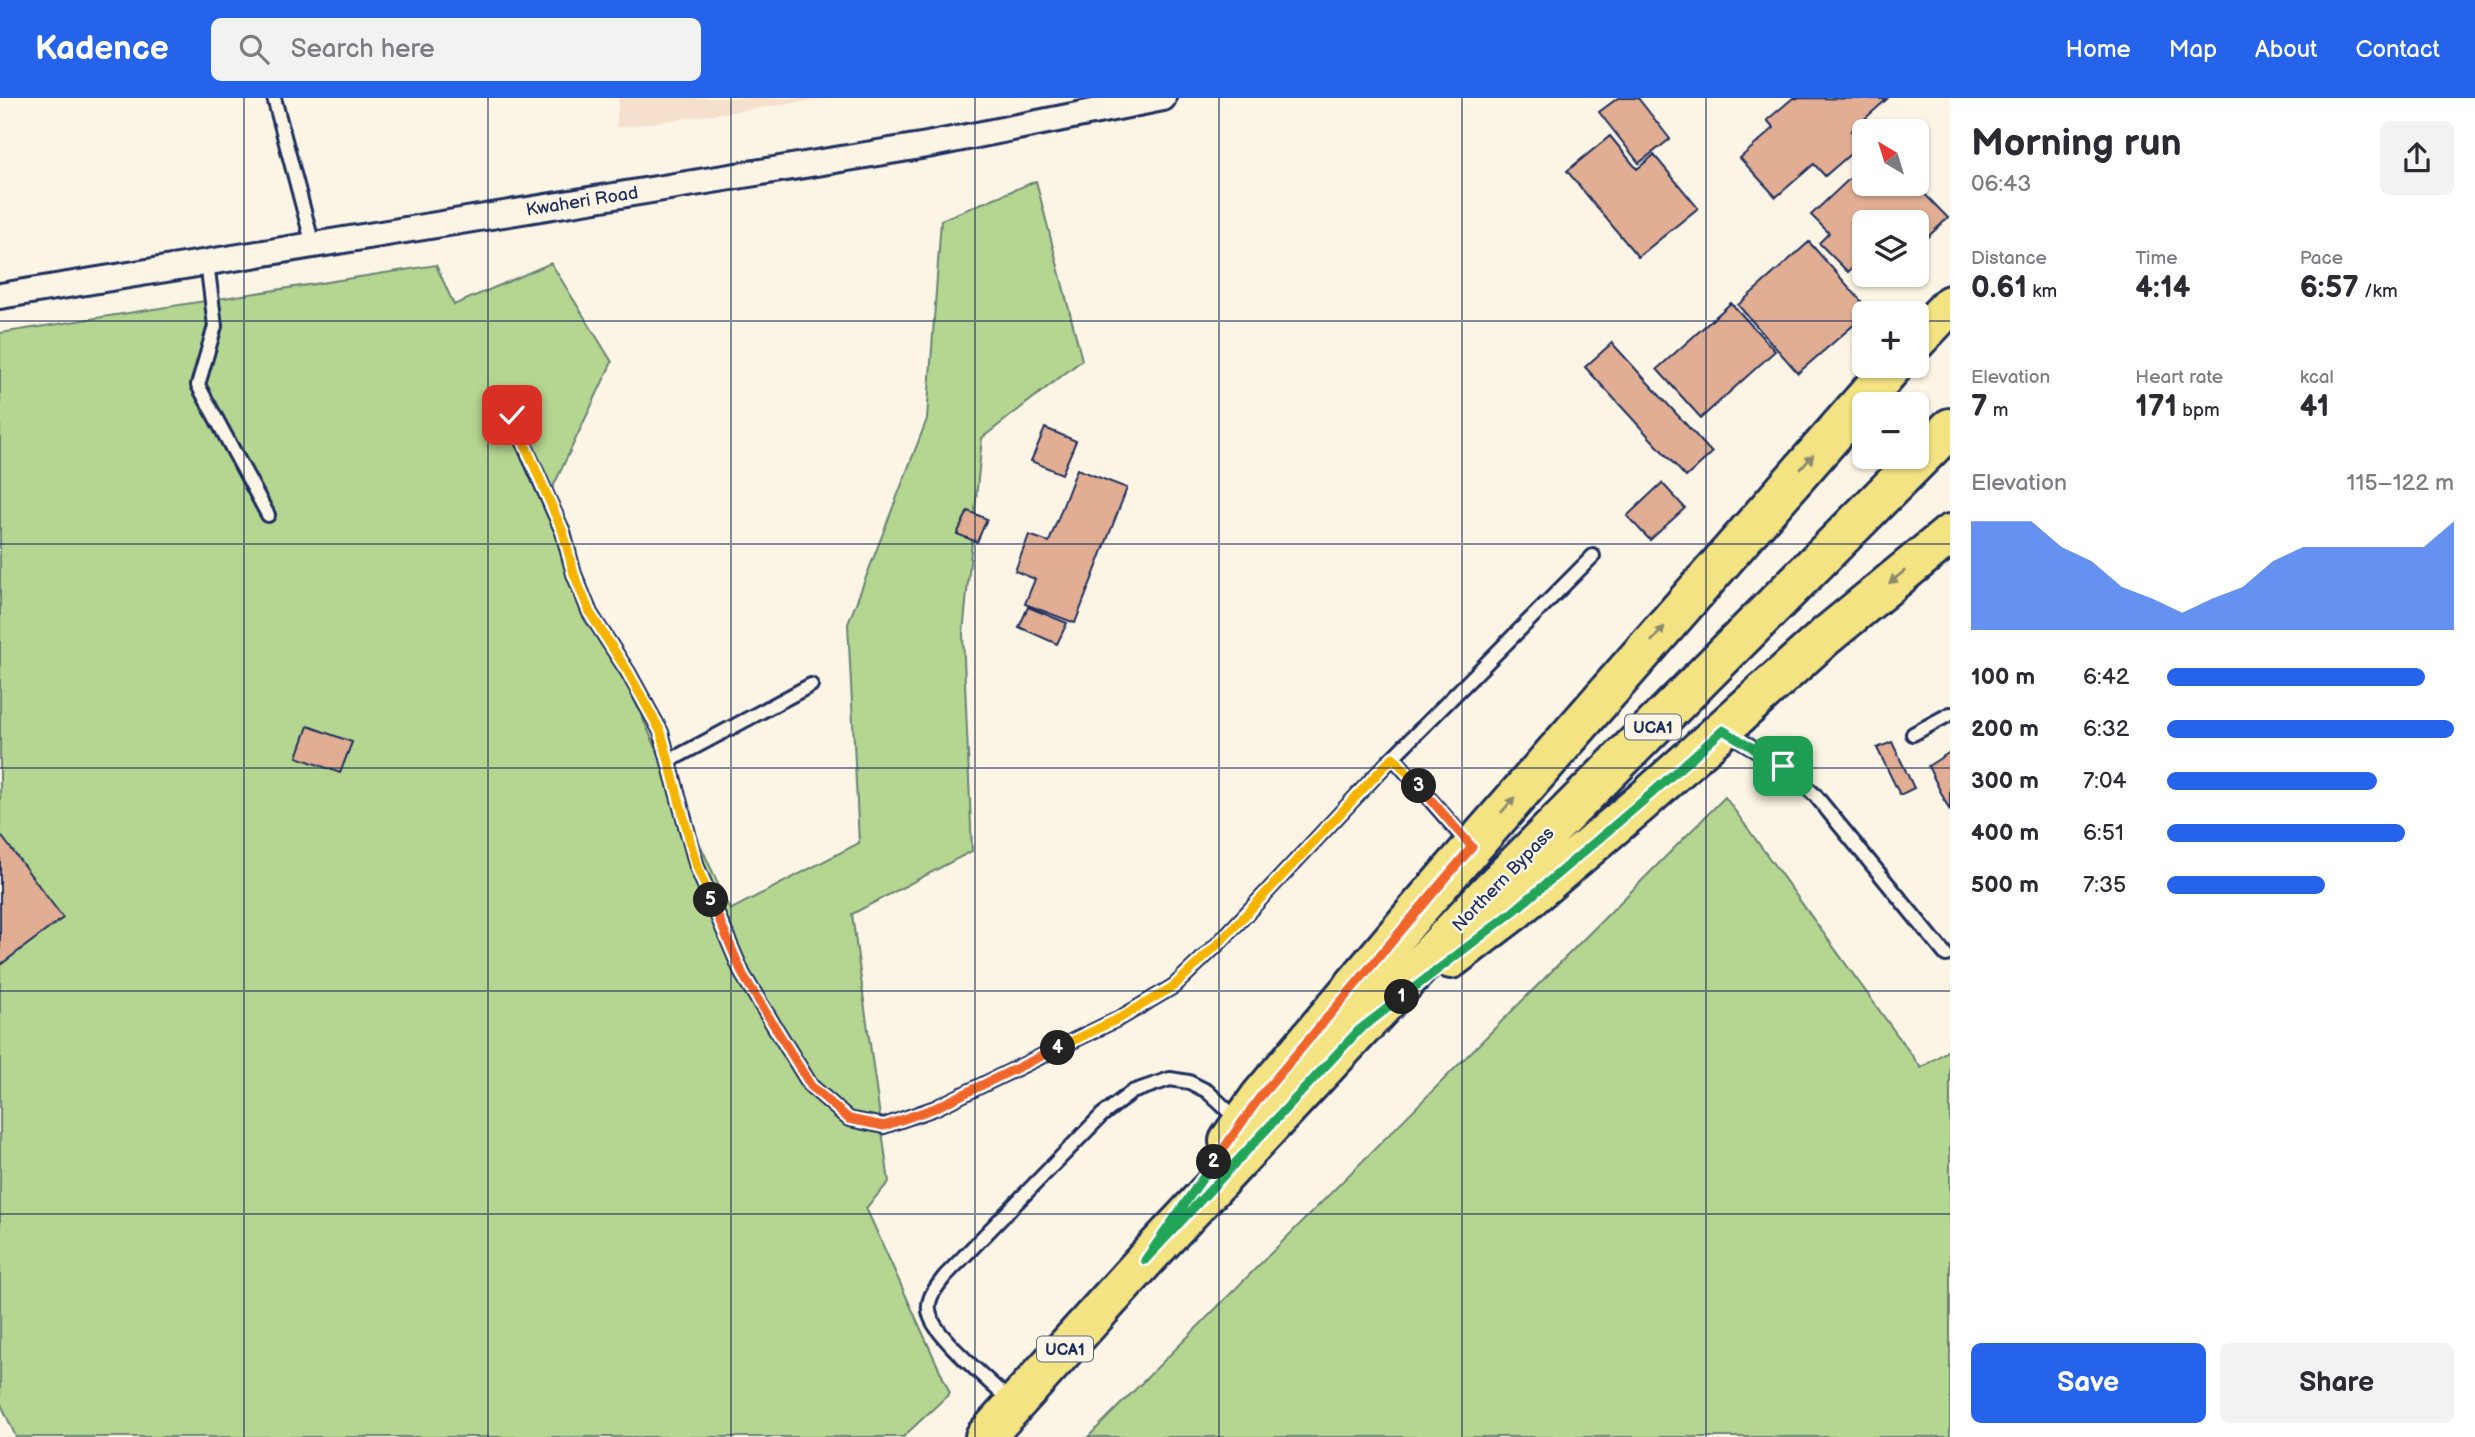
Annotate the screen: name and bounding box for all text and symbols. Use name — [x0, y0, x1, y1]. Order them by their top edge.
search box — [211, 18, 701, 81]
text: Kadence — [35, 29, 169, 69]
icon: search — [235, 30, 273, 68]
text: Search here — [291, 34, 435, 65]
text: Home — [2066, 35, 2131, 64]
text: Map — [2169, 35, 2217, 64]
text: About — [2255, 35, 2317, 64]
text: Contact — [2355, 35, 2440, 64]
north arrow — [1852, 119, 1928, 196]
map controls — [1852, 119, 1929, 469]
text: Morning run — [1971, 121, 2182, 166]
button: share — [2380, 121, 2454, 195]
text: 06:43 — [1971, 170, 2031, 198]
street label: Kwaheri Road — [525, 182, 640, 221]
button: layers — [1852, 210, 1929, 287]
text: Distance — [1971, 247, 2047, 270]
text: Time — [2135, 247, 2177, 270]
text: Pace — [2300, 247, 2343, 270]
text: 0.61 — [1971, 270, 2027, 306]
text: 4:14 — [2135, 270, 2191, 306]
text: 6:57 — [2300, 270, 2359, 306]
text: km — [2027, 280, 2057, 303]
text: /km — [2359, 280, 2398, 303]
button: + — [1852, 301, 1929, 378]
text: Elevation — [1971, 366, 2050, 389]
text: Heart rate — [2135, 366, 2223, 389]
text: kcal — [2300, 366, 2334, 389]
pin — [482, 385, 542, 445]
text: 7 — [1971, 389, 1988, 425]
text: 171 — [2135, 389, 2177, 425]
text: 41 — [2300, 389, 2329, 425]
button: − — [1852, 392, 1929, 469]
icon: check — [493, 396, 531, 434]
text: m — [1988, 399, 2008, 422]
text: bpm — [2177, 399, 2220, 422]
one-way arrow — [1799, 453, 1815, 471]
text: Elevation — [1971, 469, 2067, 497]
text: 115–122 m — [2347, 469, 2454, 497]
one-way arrow — [1889, 569, 1906, 584]
one-way arrow — [1649, 625, 1665, 642]
text: 100 m — [1971, 663, 2035, 691]
text: 6:42 — [2083, 663, 2129, 691]
road number: UCA1 — [1625, 714, 1681, 740]
text: 200 m — [1971, 715, 2039, 743]
text: 6:32 — [2083, 715, 2129, 743]
pin — [1753, 736, 1813, 796]
icon: arrive — [1764, 747, 1802, 785]
text: 300 m — [1971, 767, 2039, 795]
text: 7:04 — [2083, 767, 2127, 795]
pin: 3 — [1402, 768, 1436, 804]
text: 3 — [1413, 774, 1424, 797]
one-way arrow — [1500, 796, 1516, 814]
text: 400 m — [1971, 819, 2039, 847]
text: 6:51 — [2083, 819, 2124, 847]
street label: Northern Bypass — [1448, 823, 1559, 936]
text: 500 m — [1971, 871, 2039, 899]
text: 7:35 — [2083, 871, 2126, 899]
pin: 5 — [694, 882, 728, 918]
text: 5 — [705, 888, 716, 911]
pin: 1 — [1384, 979, 1420, 1014]
text: 1 — [1398, 985, 1406, 1008]
pin: 4 — [1040, 1030, 1076, 1066]
text: 4 — [1052, 1036, 1063, 1059]
pin: 2 — [1196, 1144, 1232, 1180]
text: 2 — [1208, 1150, 1219, 1173]
road number: UCA1 — [1037, 1336, 1093, 1362]
button: Save — [1971, 1343, 2206, 1423]
button: Share — [2220, 1343, 2454, 1423]

